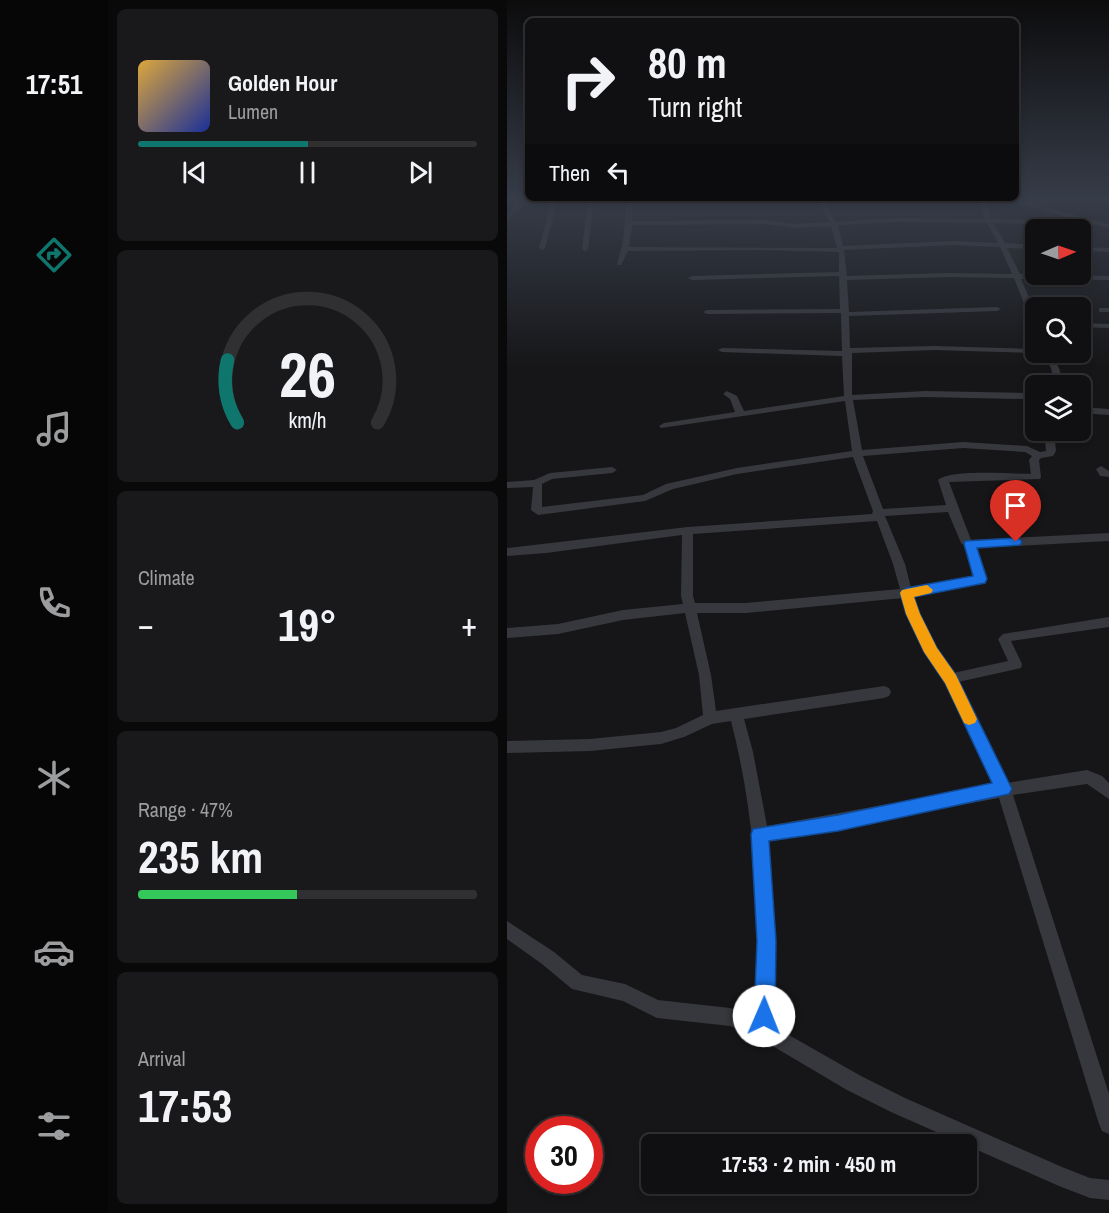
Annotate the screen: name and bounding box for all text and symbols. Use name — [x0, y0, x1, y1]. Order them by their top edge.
text: 80 m — [648, 35, 727, 91]
icon: right — [549, 42, 627, 120]
text: 17:51 — [26, 66, 82, 102]
text: Golden Hour — [228, 68, 337, 98]
text: Turn right — [648, 89, 742, 125]
text: Lumen — [228, 98, 278, 125]
icon: previous — [178, 156, 211, 189]
icon: pause — [291, 156, 324, 189]
icon: next — [404, 156, 437, 189]
icon: left — [602, 156, 635, 189]
text: Then — [549, 158, 590, 188]
north arrow — [1025, 219, 1091, 285]
map controls — [1025, 219, 1091, 441]
icon: directions — [33, 234, 75, 276]
button: search — [1025, 297, 1091, 363]
text: 26 — [279, 332, 336, 416]
button: layers — [1025, 375, 1091, 441]
text: km/h — [288, 406, 327, 435]
icon: music — [33, 408, 75, 450]
pin — [990, 480, 1041, 542]
icon: arrive — [999, 489, 1032, 522]
text: Climate — [138, 564, 195, 591]
icon: phone — [33, 582, 75, 624]
text: 19° — [278, 594, 337, 655]
text: − — [138, 602, 154, 646]
text: + — [461, 602, 477, 646]
icon: climate — [33, 757, 75, 799]
text: Range · 47% — [138, 796, 233, 823]
text: 235 km — [138, 826, 263, 887]
icon: car — [33, 931, 75, 973]
position arrow — [732, 984, 796, 1048]
text: Arrival — [138, 1045, 185, 1072]
text: 17:53 — [138, 1075, 232, 1136]
icon: filters — [33, 1105, 75, 1147]
speed limit sign: 30 — [525, 1116, 603, 1194]
text: 17:53 · 2 min · 450 m — [722, 1149, 896, 1179]

